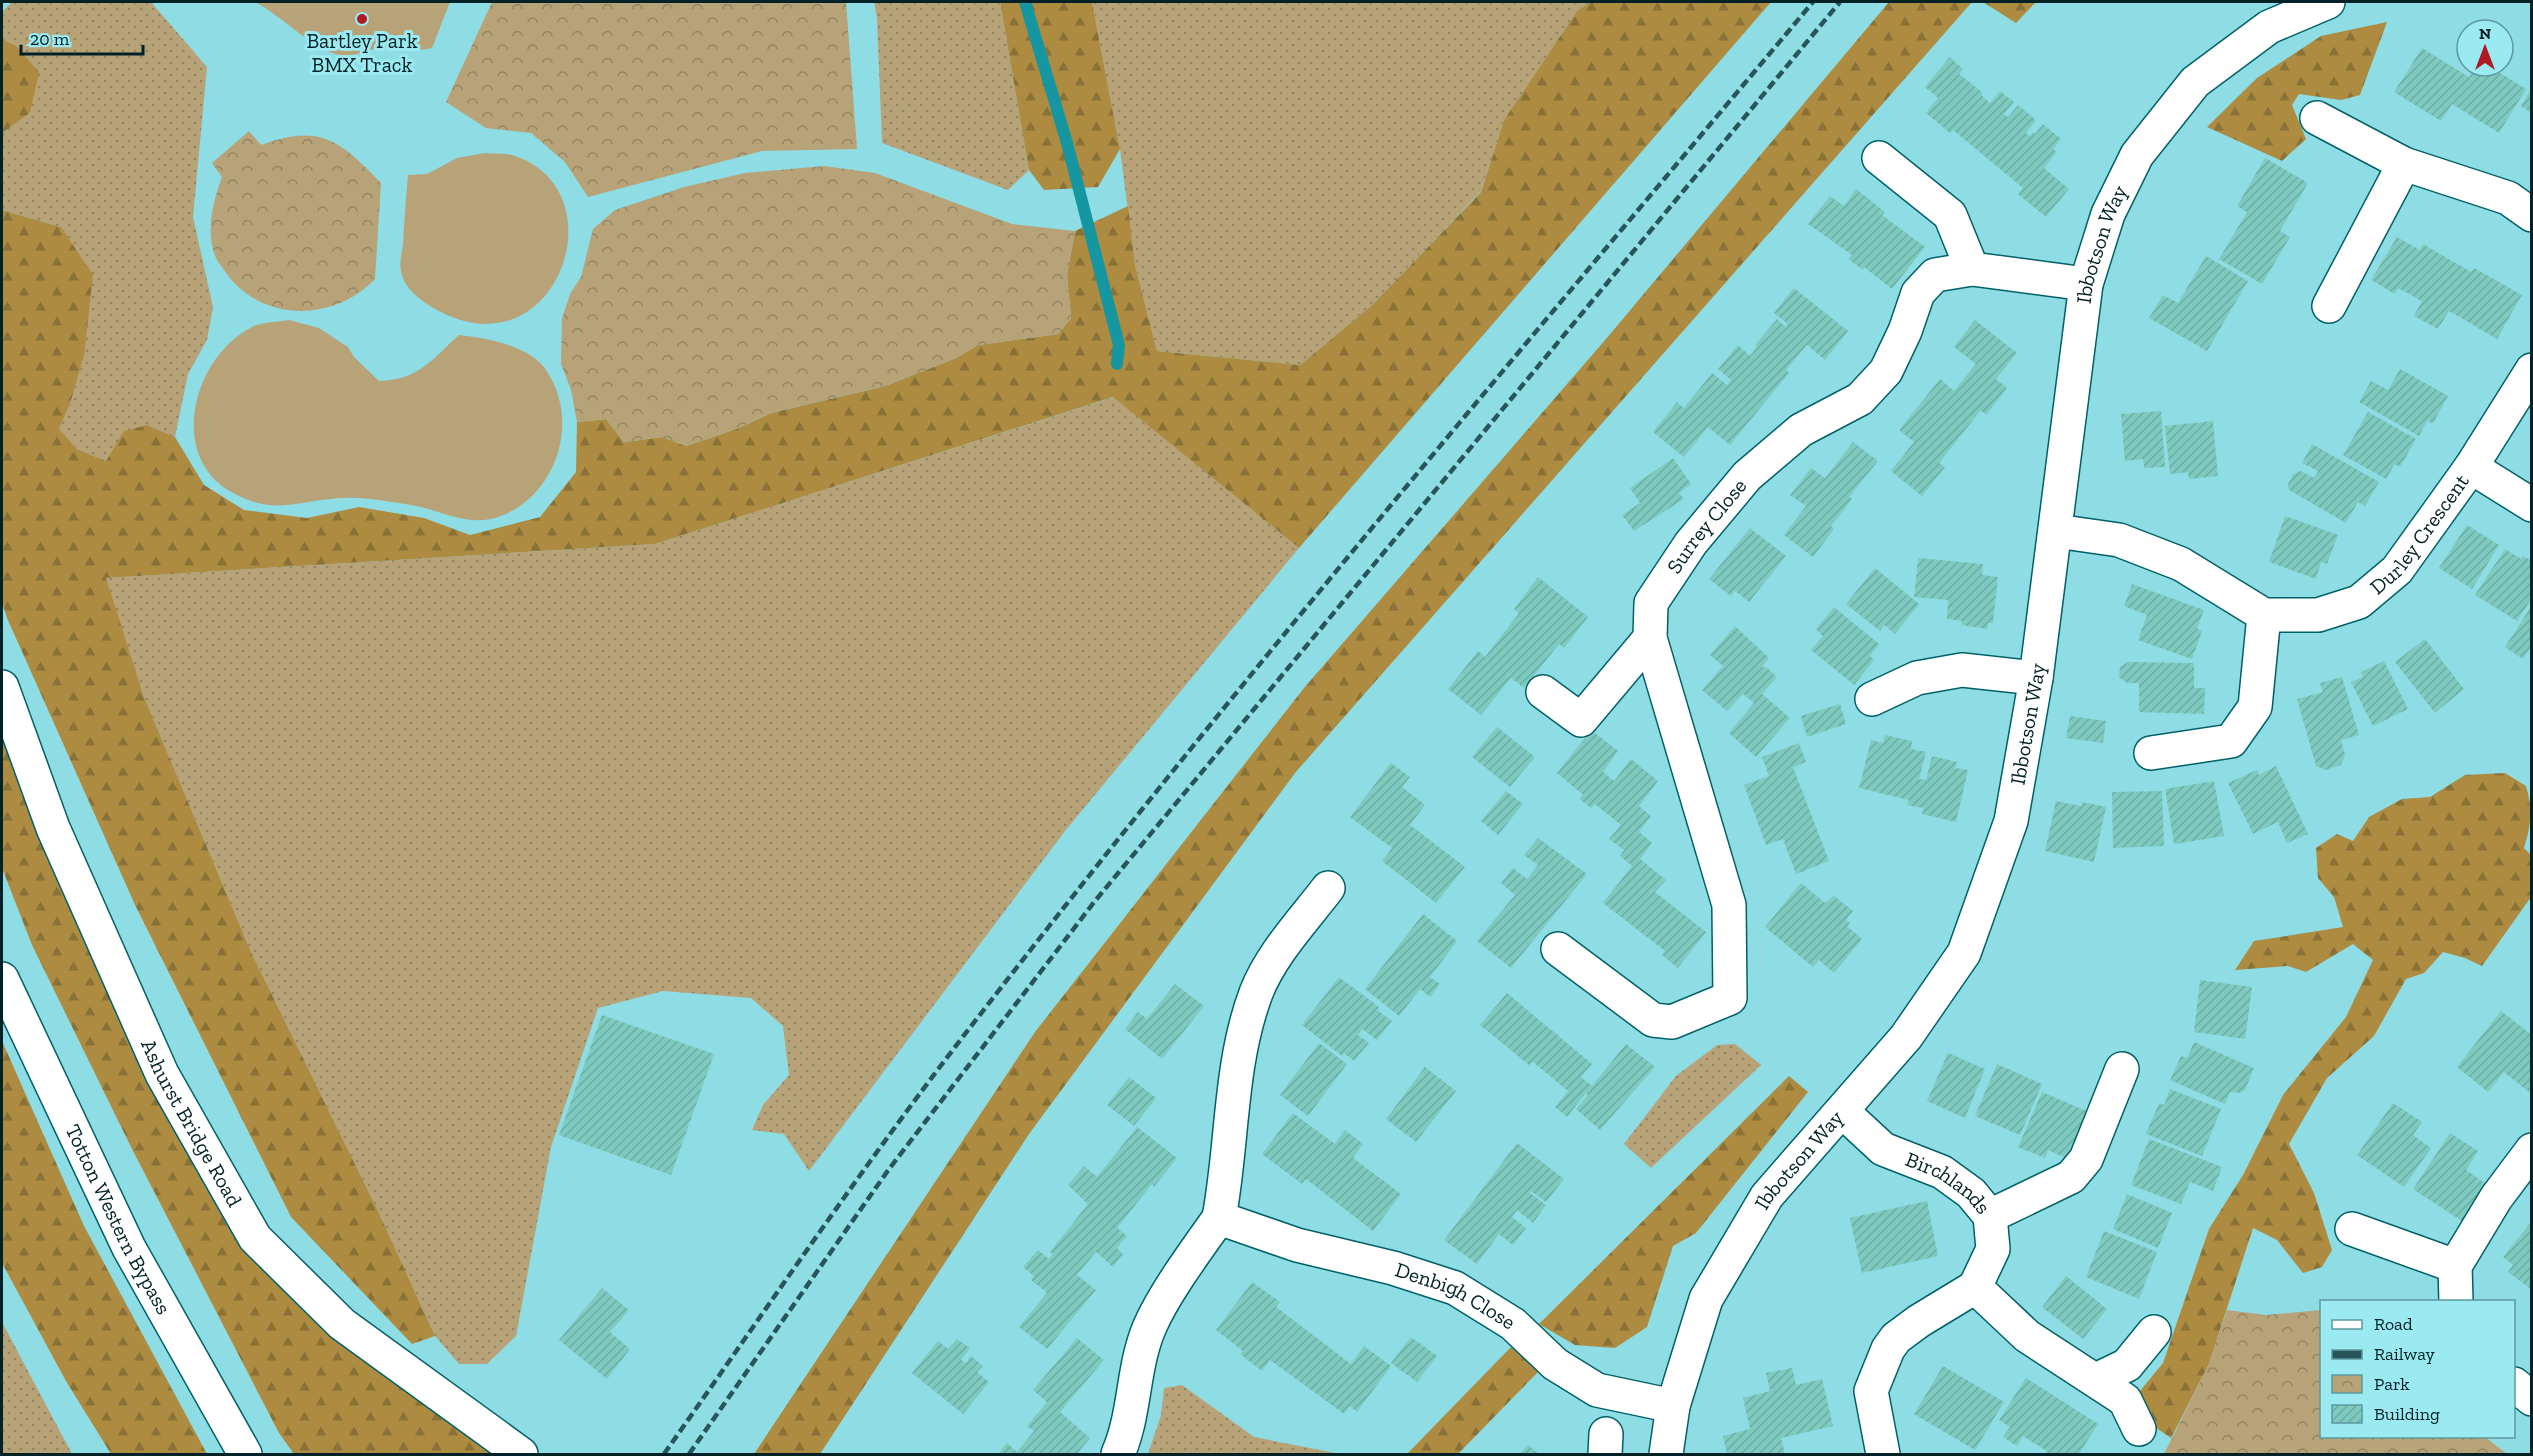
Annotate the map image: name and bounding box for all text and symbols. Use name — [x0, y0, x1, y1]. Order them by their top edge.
marker: Bartley Park BMX Track — [355, 12, 369, 26]
scale bar — [21, 18, 142, 56]
north arrow — [2455, 18, 2515, 78]
text: N — [2479, 24, 2491, 43]
text: 20 m — [30, 28, 70, 50]
place label: Bartley Park BMX Track — [306, 28, 418, 77]
street label: Ibbotson Way — [2071, 181, 2132, 305]
street label: Durley Crescent — [2365, 469, 2474, 599]
street label: Surrey Close — [1661, 473, 1752, 578]
street label: Ibbotson Way — [2005, 661, 2050, 787]
street label: Ashurst Bridge Road — [136, 1035, 248, 1211]
street label: Ibbotson Way — [1749, 1105, 1848, 1214]
street label: Totton Western Bypass — [60, 1120, 177, 1319]
street label: Birchlands — [1902, 1146, 1996, 1219]
street label: Denbigh Close — [1392, 1257, 1520, 1334]
legend — [2320, 1300, 2515, 1438]
text: Road — [2374, 1313, 2413, 1335]
text: Railway — [2374, 1343, 2436, 1365]
text: Park — [2374, 1373, 2410, 1395]
text: Building — [2374, 1403, 2440, 1425]

